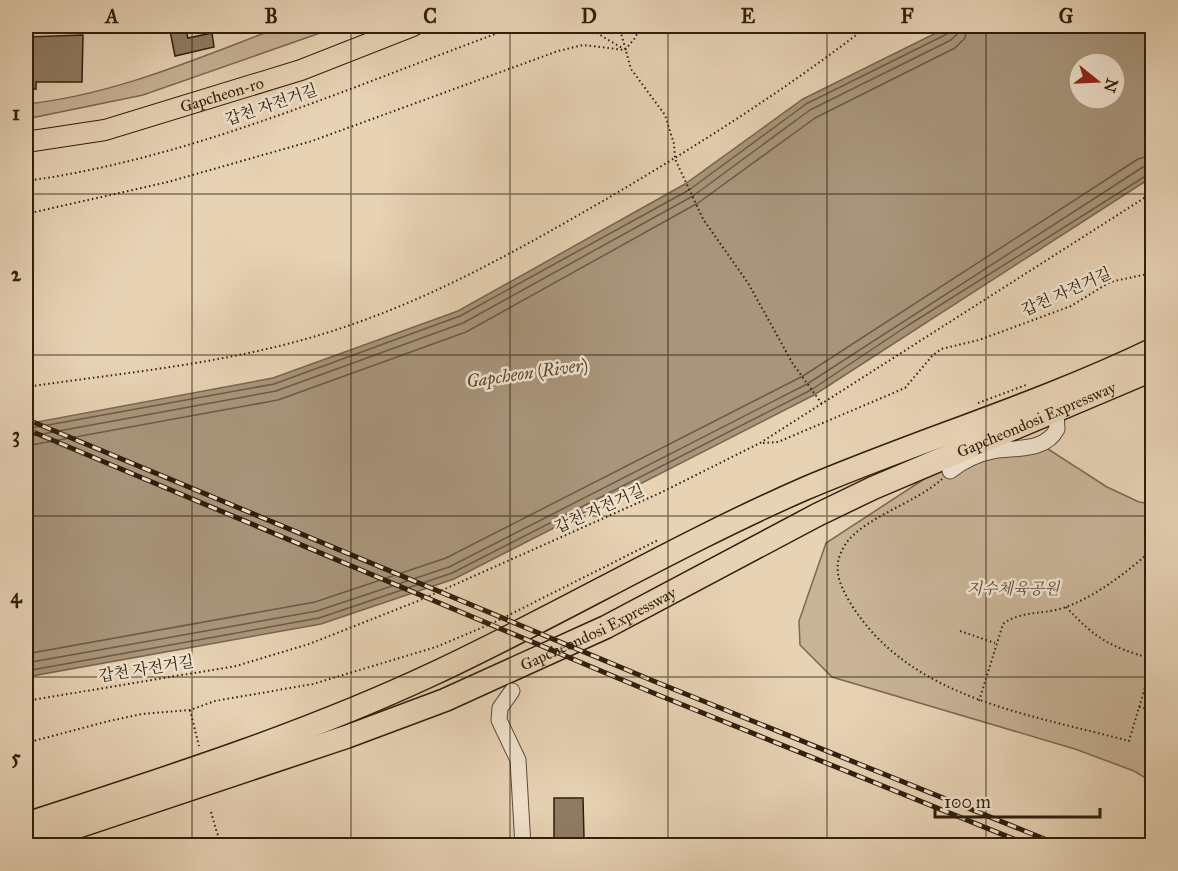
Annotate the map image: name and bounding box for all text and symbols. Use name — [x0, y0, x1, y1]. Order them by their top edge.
text: A — [103, 4, 119, 28]
text: B — [264, 4, 278, 28]
text: C — [423, 4, 437, 28]
text: D — [581, 4, 597, 28]
text: E — [741, 4, 756, 28]
text: F — [900, 4, 914, 28]
text: G — [1059, 4, 1074, 28]
north arrow — [1067, 51, 1127, 111]
street label: Gapcheon-ro — [178, 73, 266, 116]
text: N — [1100, 76, 1122, 95]
street label: 갑천 자전거길 — [223, 80, 320, 129]
text: 1 — [12, 101, 20, 125]
text: 2 — [11, 262, 22, 286]
street label: 갑천 자전거길 — [1018, 263, 1114, 320]
water label: Gapcheon (River) — [465, 354, 589, 393]
street label: Gapcheondosi Expressway — [954, 377, 1119, 462]
text: 3 — [12, 423, 20, 448]
street label: 갑천 자전거길 — [551, 480, 647, 537]
park label: 지수체육공원 — [967, 579, 1061, 598]
street label: Gapcheondosi Expressway — [517, 582, 680, 675]
text: 4 — [10, 584, 22, 609]
street label: 갑천 자전거길 — [97, 652, 195, 685]
text: 5 — [11, 745, 21, 769]
scale bar — [935, 781, 1100, 819]
text: 100 m — [944, 791, 991, 813]

